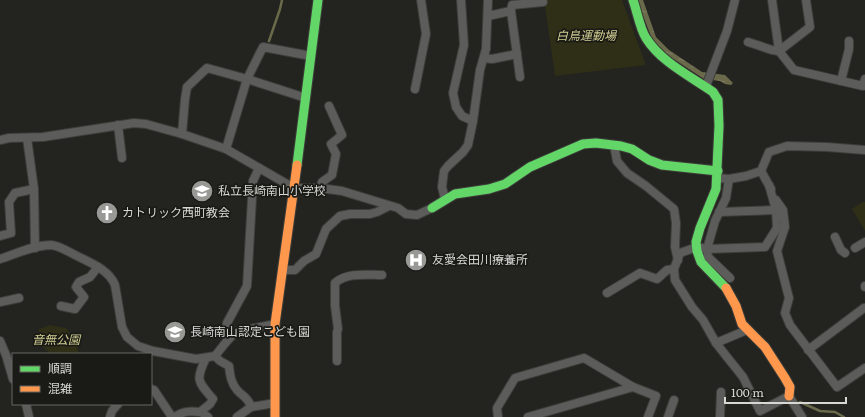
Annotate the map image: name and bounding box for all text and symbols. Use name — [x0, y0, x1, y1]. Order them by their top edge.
park label: 白鳥運動場 — [556, 26, 618, 44]
school or university icon: 私立長崎南山小学校 — [189, 178, 215, 204]
place label: 私立長崎南山小学校 — [218, 181, 326, 199]
church icon: カトリック西町教会 — [94, 200, 120, 226]
place label: カトリック西町教会 — [122, 203, 230, 221]
hospital icon: 友愛会田川療養所 — [403, 247, 429, 273]
place label: 友愛会田川療養所 — [432, 250, 528, 268]
school or university icon: 長崎南山認定こども園 — [162, 319, 188, 345]
place label: 長崎南山認定こども園 — [190, 322, 310, 340]
park label: 音無公園 — [32, 330, 82, 348]
legend — [12, 353, 152, 405]
text: 順調 — [48, 359, 72, 377]
text: 混雑 — [48, 379, 72, 397]
scale bar — [725, 379, 846, 405]
text: 100 m — [731, 383, 764, 401]

